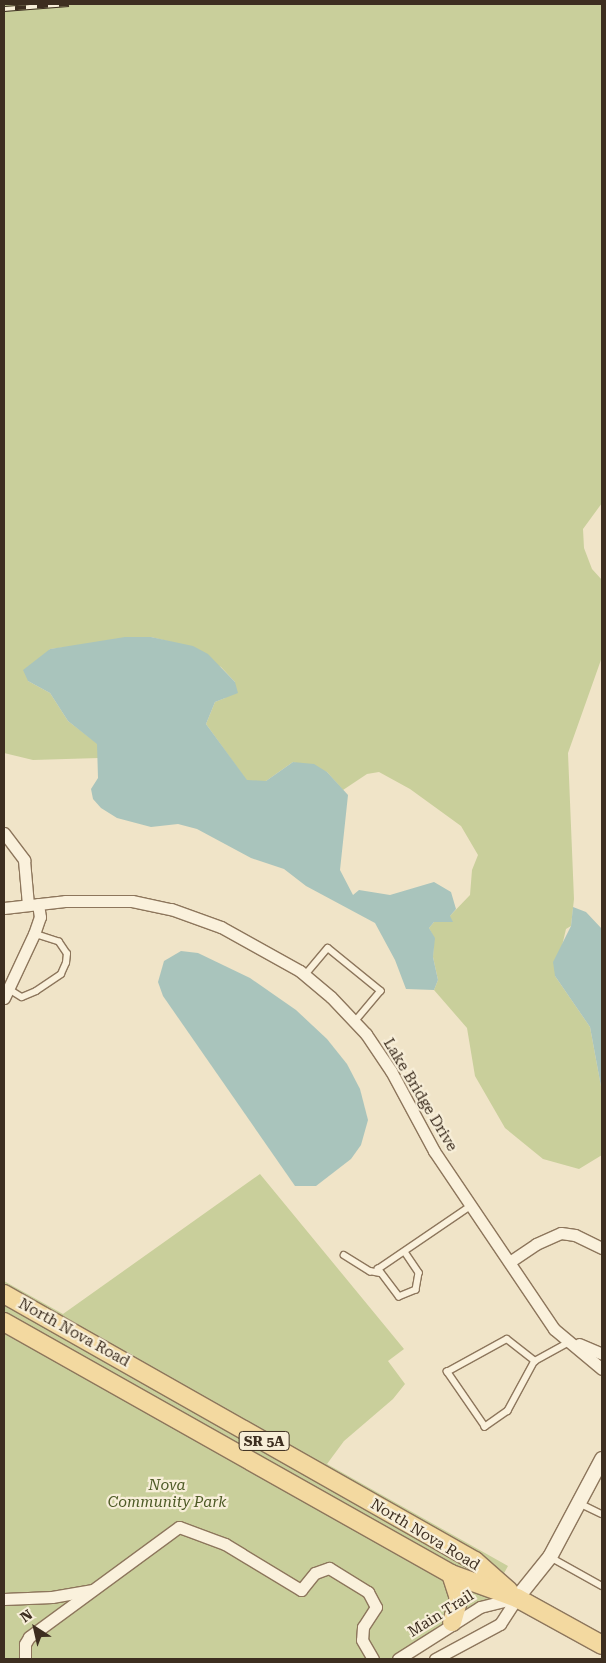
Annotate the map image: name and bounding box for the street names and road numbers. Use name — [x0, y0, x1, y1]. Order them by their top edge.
street label: Lake Bridge Drive — [379, 1035, 461, 1155]
street label: North Nova Road — [15, 1295, 133, 1371]
road number: SR 5A — [238, 1430, 290, 1452]
street label: North Nova Road — [367, 1495, 483, 1575]
street label: Main Trail — [405, 1587, 477, 1641]

